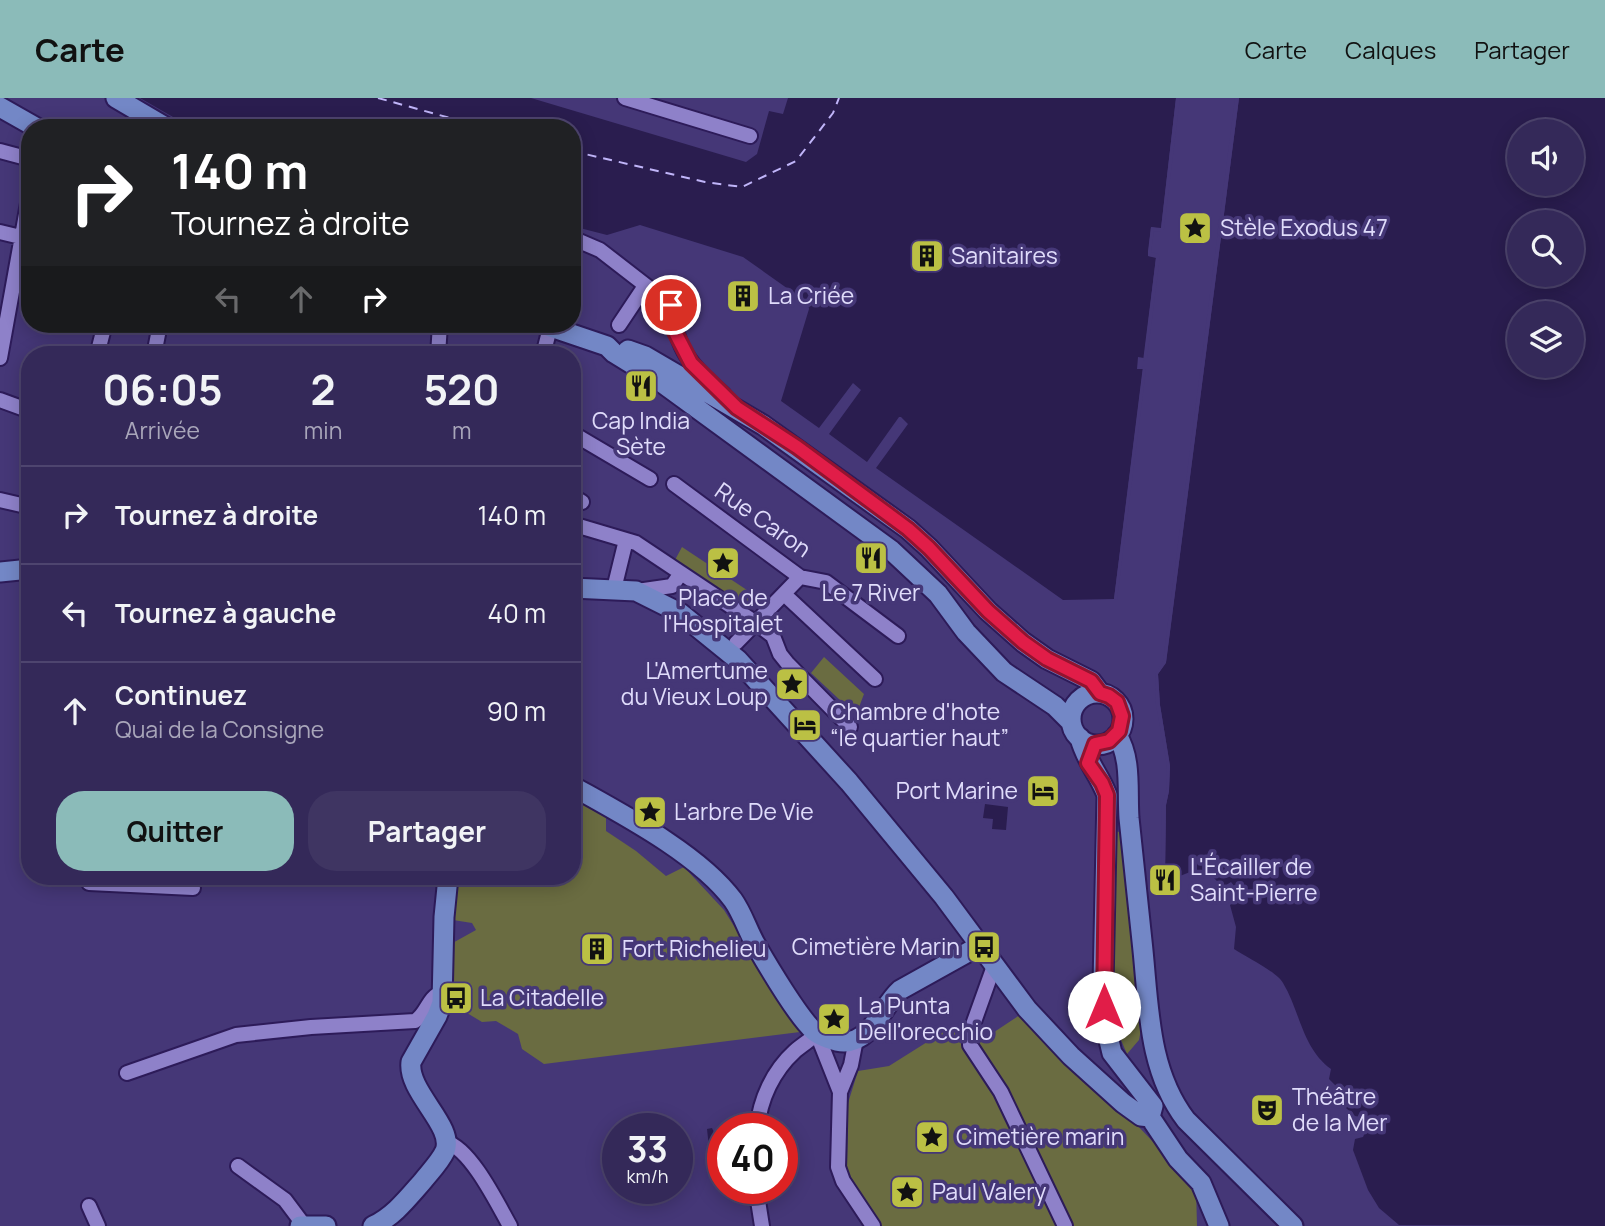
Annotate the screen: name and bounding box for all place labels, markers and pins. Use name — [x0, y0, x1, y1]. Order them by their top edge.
place icon: Stèle Exodus 47 — [1176, 209, 1214, 247]
place label: Stèle Exodus 47 — [1220, 211, 1388, 243]
building icon: Sanitaires — [908, 237, 946, 275]
place label: Sanitaires — [951, 239, 1058, 271]
pin — [641, 275, 701, 335]
building icon: La Criée — [724, 277, 762, 315]
place label: La Criée — [768, 279, 854, 311]
restaurant icon: Cap India Sète — [622, 367, 660, 405]
place label: Cap India Sète — [592, 404, 690, 462]
restaurant icon: Le 7 River — [852, 539, 890, 577]
place icon: Place de l'Hospitalet — [704, 544, 742, 582]
place label: Le 7 River — [822, 576, 920, 608]
place label: Place de l'Hospitalet — [663, 581, 783, 639]
place label: L'Amertume du Vieux Loup — [621, 654, 768, 712]
place icon: L'Amertume du Vieux Loup — [773, 665, 811, 703]
place label: Chambre d'hote “le quartier haut” — [830, 695, 1009, 753]
hotel icon: Chambre d'hote “le quartier haut” — [786, 706, 824, 744]
hotel icon: Port Marine — [1024, 772, 1062, 810]
place label: Port Marine — [896, 774, 1018, 806]
place icon: L'arbre De Vie — [631, 793, 669, 831]
place label: L'arbre De Vie — [674, 795, 814, 827]
place label: L'Écailler de Saint-Pierre — [1190, 850, 1317, 908]
restaurant icon: L'Écailler de Saint-Pierre — [1146, 861, 1184, 899]
bus stop icon: Cimetière Marin — [965, 928, 1003, 966]
building icon: Fort Richelieu — [578, 930, 616, 968]
place label: Cimetière Marin — [792, 930, 960, 962]
place label: Fort Richelieu — [622, 932, 767, 964]
bus stop icon: La Citadelle — [437, 979, 475, 1017]
place label: La Citadelle — [480, 981, 604, 1013]
place label: La Punta Dell'orecchio — [858, 989, 993, 1047]
place icon: La Punta Dell'orecchio — [815, 1000, 853, 1038]
place label: Théâtre de la Mer — [1292, 1080, 1387, 1138]
theatre icon: Théâtre de la Mer — [1248, 1091, 1286, 1129]
place icon: Cimetière marin — [913, 1118, 951, 1156]
place label: Cimetière marin — [956, 1120, 1124, 1152]
place icon: Paul Valery — [888, 1173, 926, 1211]
place label: Paul Valery — [932, 1175, 1046, 1207]

